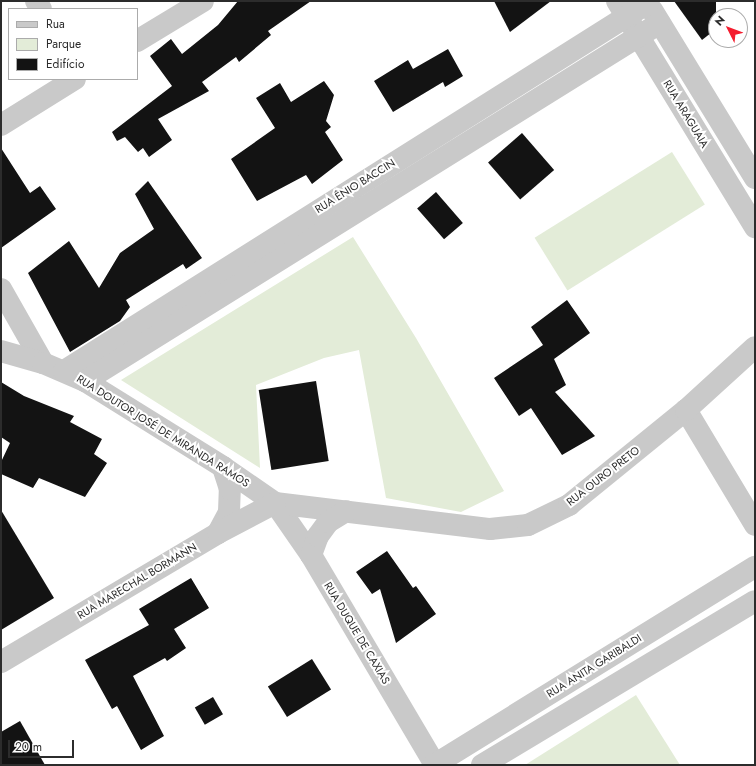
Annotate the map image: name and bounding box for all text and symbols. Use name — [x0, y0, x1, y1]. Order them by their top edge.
legend — [8, 8, 138, 80]
north arrow — [708, 8, 748, 48]
text: N — [711, 12, 729, 29]
text: Rua — [46, 15, 65, 33]
text: Parque — [46, 35, 81, 53]
text: Edifício — [46, 55, 85, 73]
street label: RUA ARAGUAIA — [661, 78, 711, 150]
street label: RUA ÊNIO BACCIN — [312, 156, 398, 216]
street label: RUA DOUTOR JOSÉ DE MIRANDA RAMOS — [74, 372, 252, 490]
street label: RUA OURO PRETO — [564, 443, 642, 509]
street label: RUA MARECHAL BORMANN — [75, 540, 199, 622]
street label: RUA DUQUE DE CAXIAS — [321, 580, 393, 686]
street label: RUA ANITA GARIBALDI — [544, 631, 644, 701]
scale bar — [10, 732, 76, 758]
text: 20 m — [15, 738, 42, 756]

